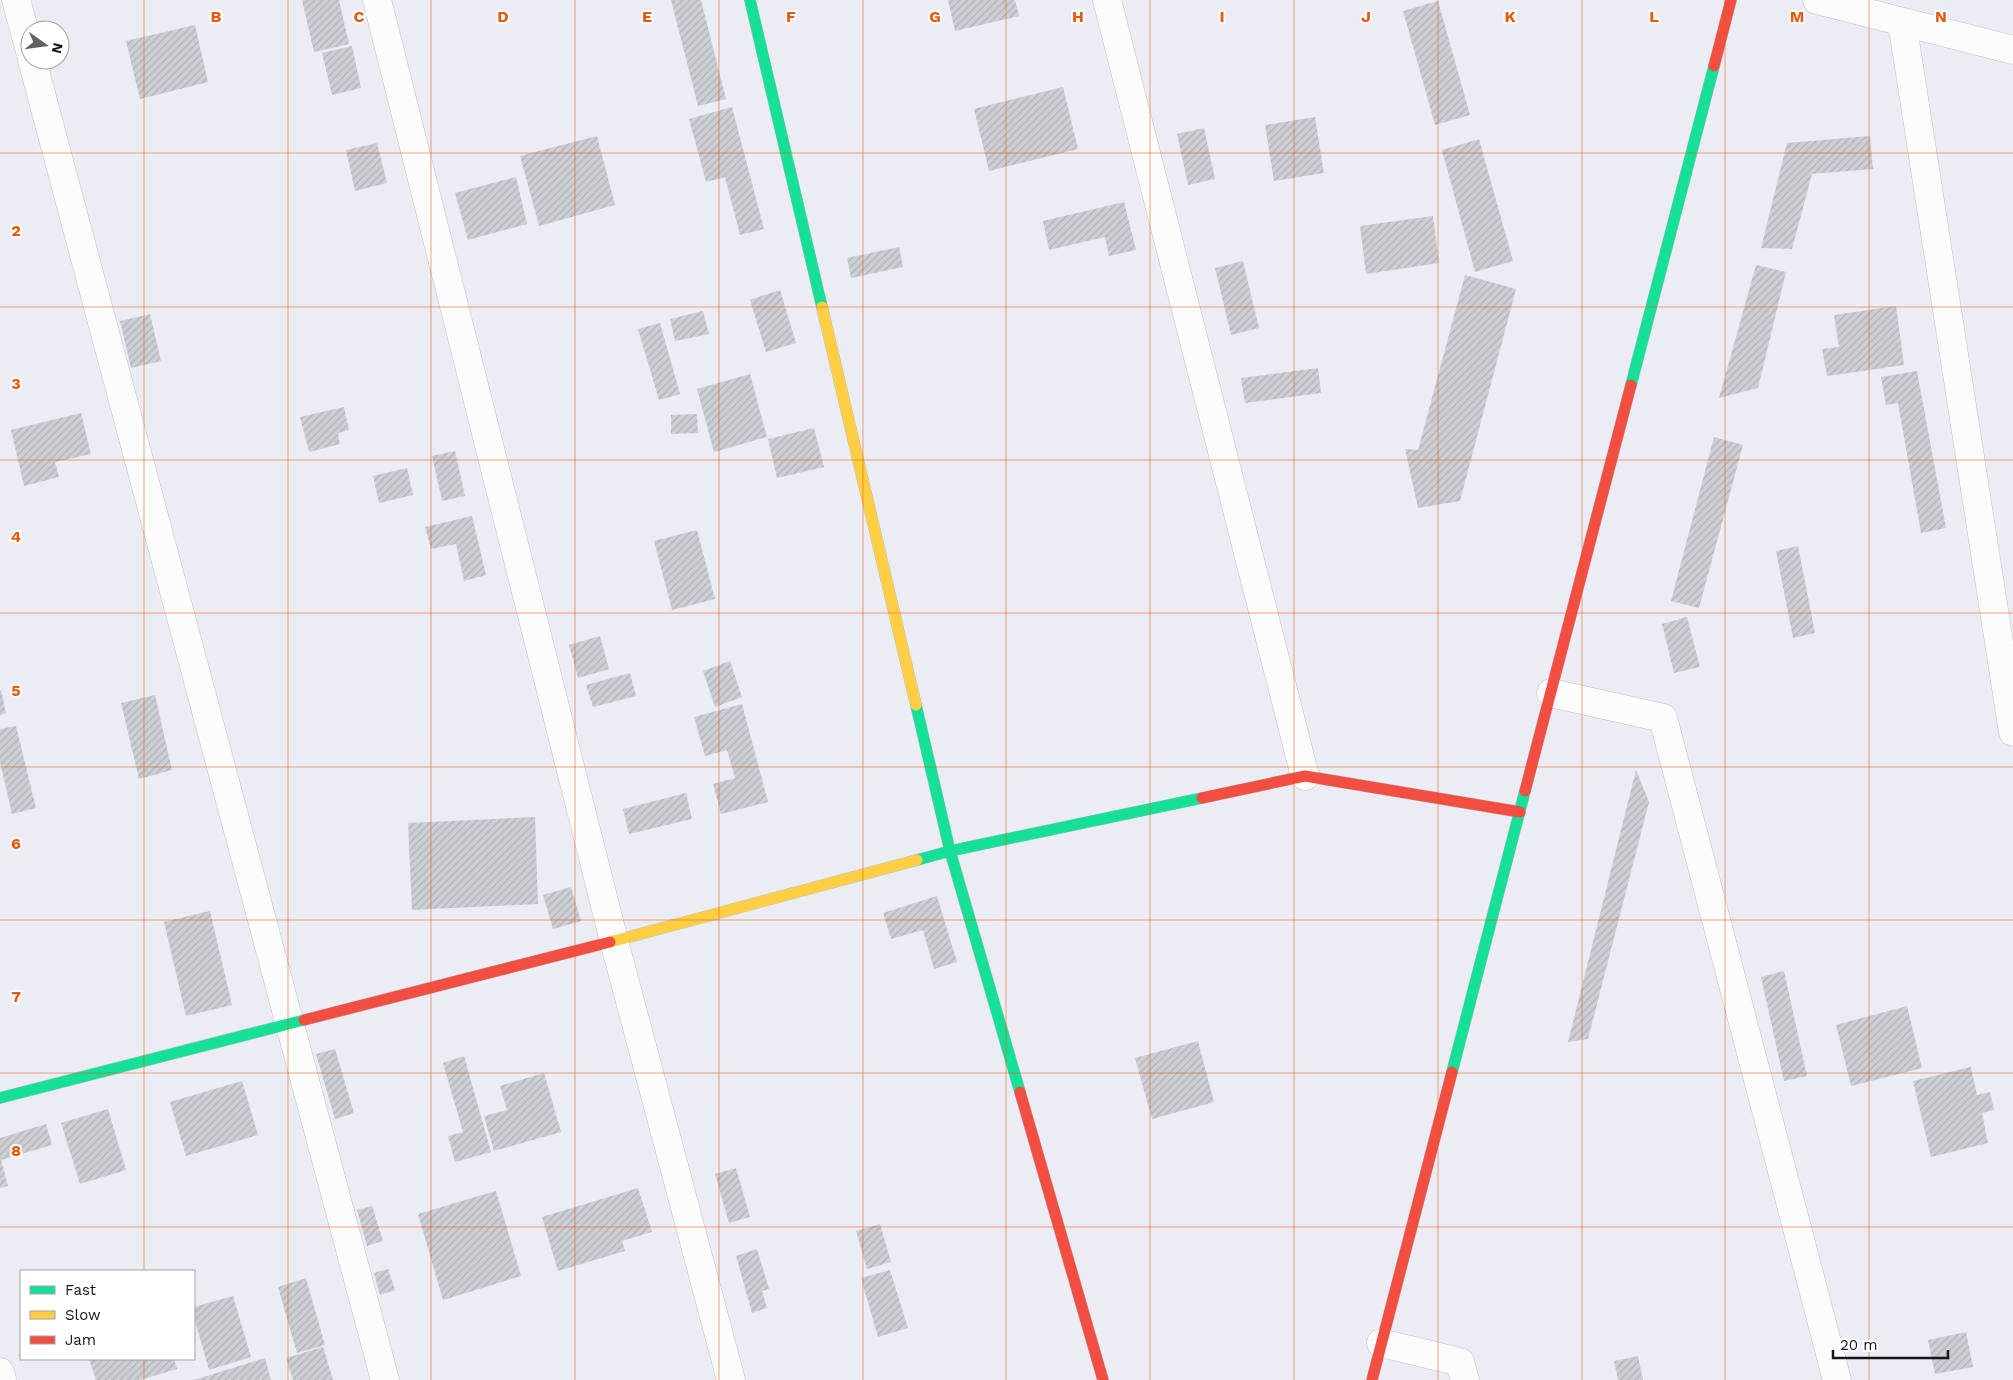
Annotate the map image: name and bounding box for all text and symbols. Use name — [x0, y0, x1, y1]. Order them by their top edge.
text: B — [211, 7, 222, 26]
text: C — [354, 7, 365, 26]
text: D — [497, 7, 509, 26]
text: E — [642, 7, 652, 26]
text: F — [786, 7, 796, 26]
text: G — [929, 7, 941, 26]
text: H — [1072, 7, 1084, 26]
text: I — [1219, 7, 1225, 26]
text: J — [1361, 7, 1371, 26]
text: K — [1504, 7, 1516, 26]
text: L — [1649, 7, 1659, 26]
text: M — [1790, 7, 1804, 26]
text: N — [1935, 7, 1947, 26]
north arrow — [20, 20, 70, 70]
text: N — [49, 41, 67, 55]
text: 2 — [11, 221, 21, 240]
text: 3 — [11, 374, 21, 393]
text: 4 — [11, 527, 21, 546]
text: 5 — [11, 681, 21, 700]
text: 6 — [11, 834, 21, 853]
text: 7 — [11, 987, 21, 1006]
text: 8 — [11, 1141, 21, 1160]
legend — [20, 1270, 195, 1360]
text: Fast — [65, 1281, 97, 1299]
text: Slow — [65, 1306, 101, 1324]
scale bar — [1833, 1328, 1948, 1360]
text: Jam — [65, 1331, 96, 1349]
text: 20 m — [1840, 1336, 1878, 1354]

